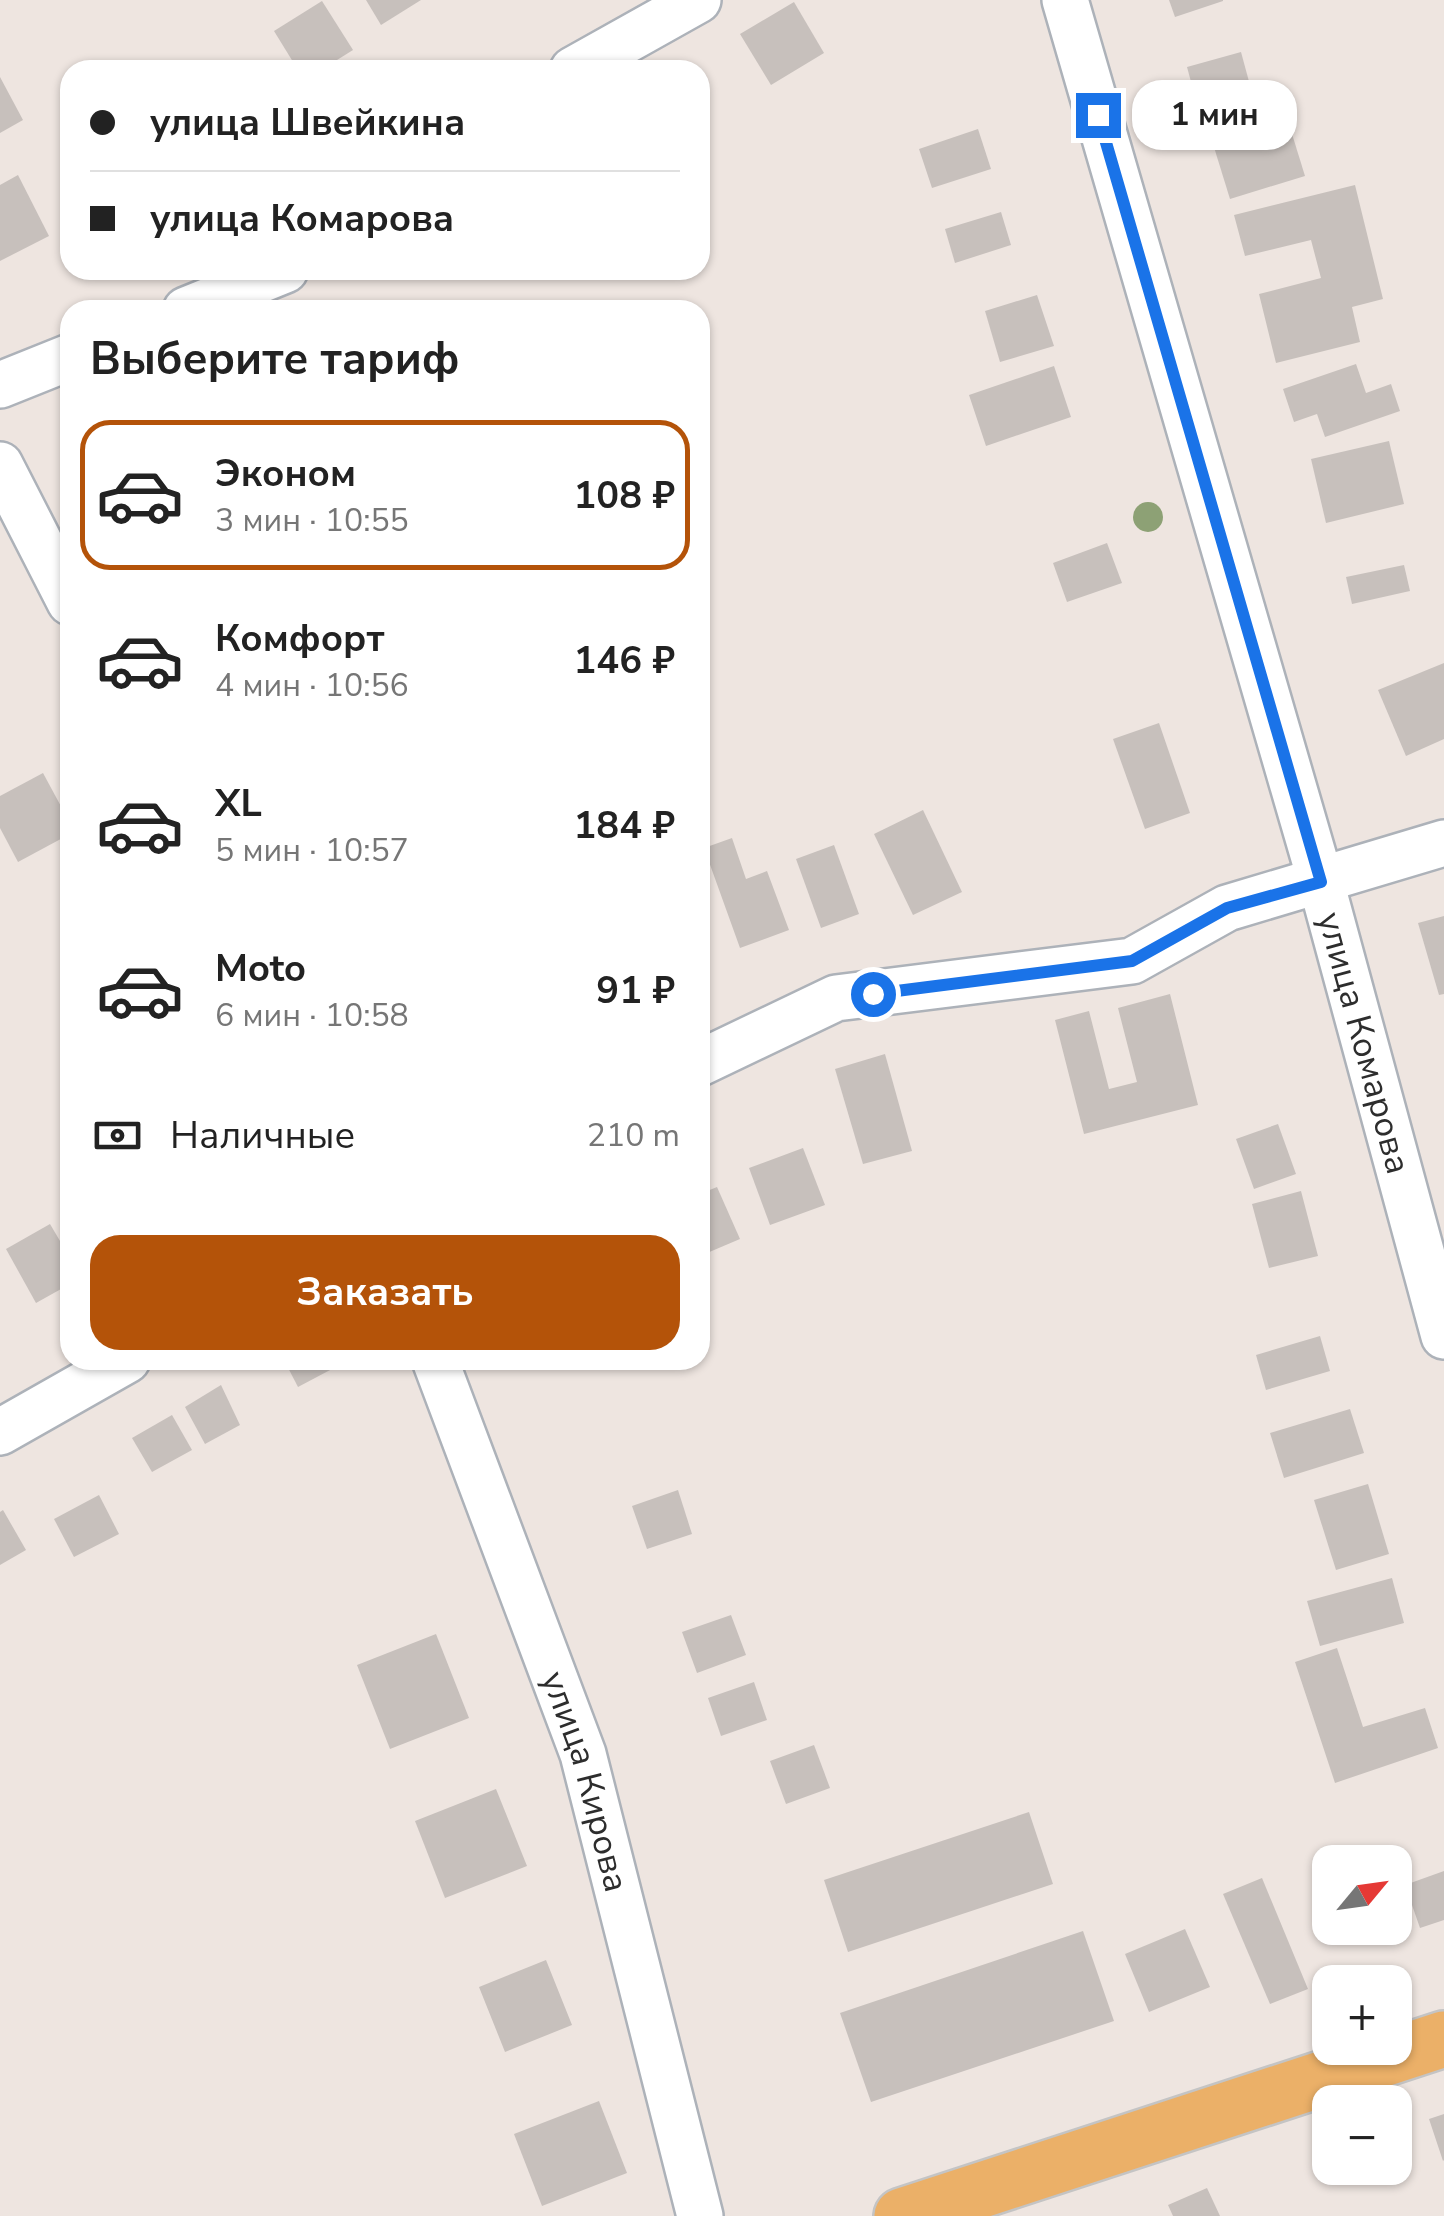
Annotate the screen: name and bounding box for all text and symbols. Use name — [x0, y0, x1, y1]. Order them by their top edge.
callout: 1 мин — [1133, 80, 1298, 150]
route end — [1076, 93, 1121, 138]
text: 1 мин — [1170, 93, 1259, 136]
text: улица Швейкина — [150, 97, 465, 148]
text: улица Комарова — [150, 193, 454, 244]
text: Выберите тариф — [90, 329, 460, 390]
text: Эконом — [215, 448, 356, 499]
icon: car — [95, 450, 185, 540]
text: 108 ₽ — [574, 470, 675, 521]
text: 3 мин · 10:55 — [215, 499, 409, 542]
text: Комфорт — [215, 613, 384, 664]
icon: car — [95, 615, 185, 705]
text: 146 ₽ — [574, 635, 675, 686]
text: 4 мин · 10:56 — [215, 664, 409, 707]
text: XL — [215, 778, 262, 829]
icon: car — [95, 780, 185, 870]
text: 184 ₽ — [574, 800, 675, 851]
text: 5 мин · 10:57 — [215, 829, 409, 872]
street label: улица Комарова — [1307, 907, 1422, 1179]
text: Moto — [215, 943, 306, 994]
icon: car — [95, 945, 185, 1035]
text: 91 ₽ — [596, 965, 675, 1016]
route start — [851, 972, 896, 1017]
text: 6 мин · 10:58 — [215, 994, 409, 1037]
icon: cash — [90, 1108, 145, 1163]
text: Наличные — [170, 1110, 355, 1161]
text: 210 m — [587, 1114, 680, 1157]
button: Заказать — [90, 1235, 680, 1350]
street label: улица Кирова — [530, 1664, 640, 1897]
north arrow — [1312, 1845, 1412, 1945]
map controls — [1312, 1845, 1412, 2185]
button: + — [1312, 1965, 1412, 2065]
button: − — [1312, 2085, 1412, 2185]

